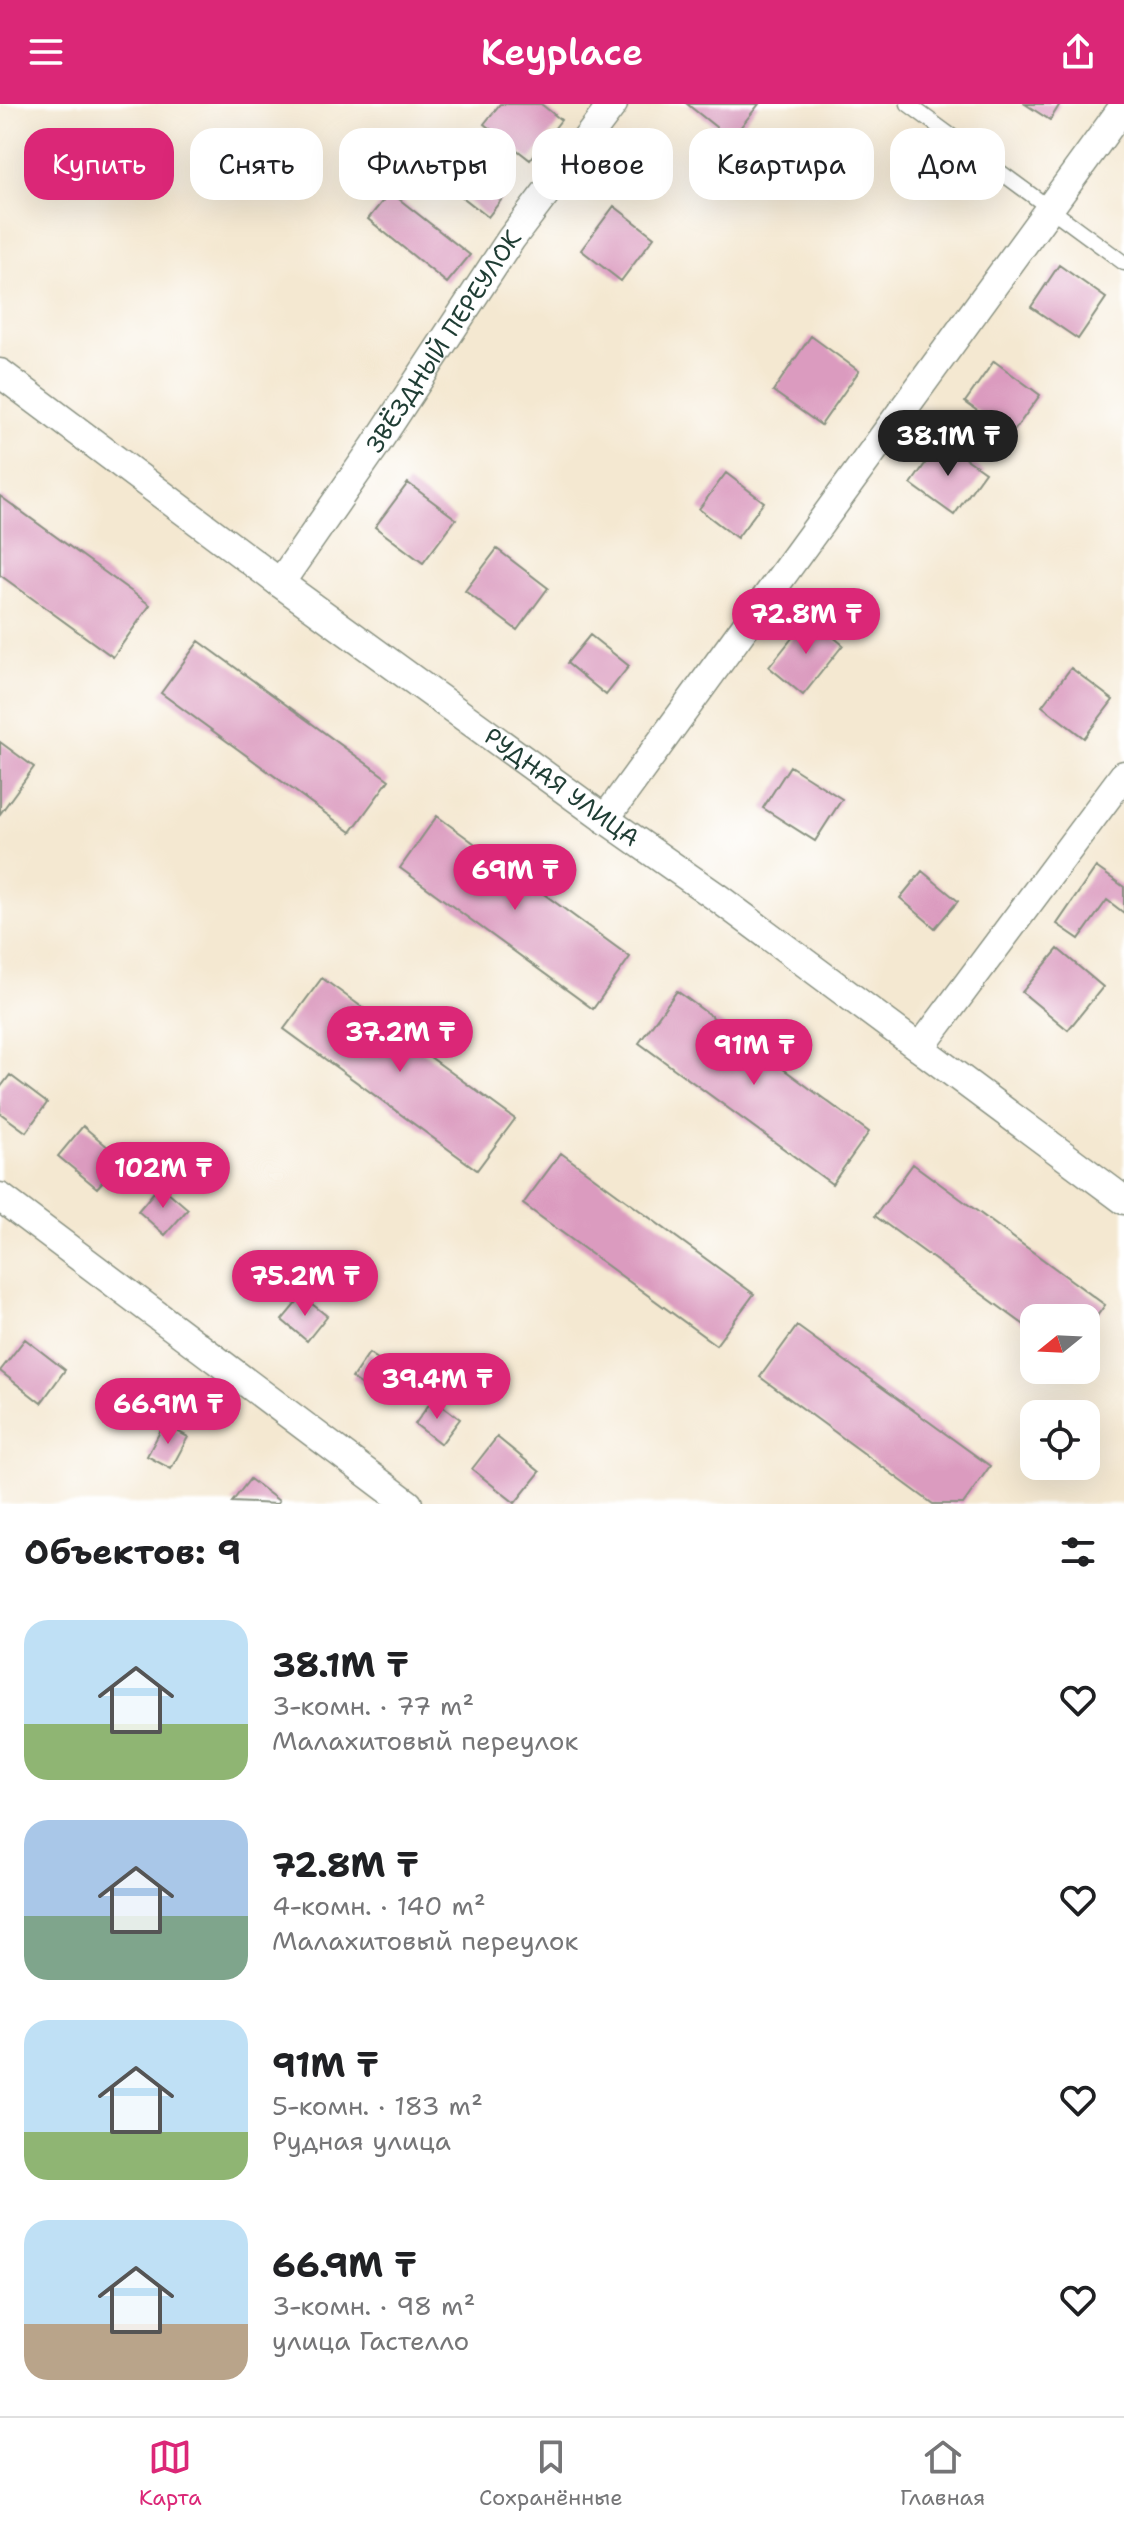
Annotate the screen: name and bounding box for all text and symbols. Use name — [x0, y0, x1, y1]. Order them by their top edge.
text: Keyplace — [481, 28, 643, 77]
icon: menu — [24, 30, 68, 74]
icon: share — [1056, 30, 1100, 74]
chip: Купить — [24, 128, 174, 200]
chip: Снять — [190, 128, 323, 200]
chip: Фильтры — [339, 128, 516, 200]
chip: Новое — [532, 128, 673, 200]
chip: Квартира — [689, 128, 874, 200]
chip: Дом — [890, 128, 1005, 200]
street label: ЗВЁЗДНЫЙ ПЕРЕУЛОК — [359, 223, 529, 459]
pin: 38.1M ₸ — [874, 410, 1022, 478]
text: 38.1M ₸ — [896, 418, 1000, 453]
pin: 72.8M ₸ — [732, 588, 880, 656]
text: 72.8M ₸ — [750, 596, 862, 631]
street label: РУДНАЯ УЛИЦА — [478, 720, 646, 854]
pin: 69M ₸ — [459, 844, 571, 912]
text: 69M ₸ — [471, 852, 559, 887]
pin: 37.2M ₸ — [326, 1006, 474, 1074]
text: 37.2M ₸ — [345, 1014, 455, 1049]
pin: 91M ₸ — [698, 1019, 810, 1087]
text: 91M ₸ — [713, 1027, 795, 1062]
pin: 102M ₸ — [98, 1142, 228, 1210]
text: 102M ₸ — [114, 1150, 212, 1185]
pin: 75.2M ₸ — [231, 1250, 379, 1318]
text: 75.2M ₸ — [250, 1258, 360, 1293]
north arrow — [1020, 1304, 1100, 1384]
map controls — [1020, 1304, 1100, 1480]
pin: 39.4M ₸ — [363, 1353, 511, 1421]
text: 39.4M ₸ — [381, 1361, 493, 1396]
pin: 66.9M ₸ — [94, 1378, 242, 1446]
text: 66.9M ₸ — [113, 1386, 223, 1421]
button: locate — [1020, 1400, 1100, 1480]
text: Объектов: 9 — [24, 1529, 241, 1575]
icon: filters — [1056, 1530, 1100, 1574]
text: 38.1M ₸ — [272, 1642, 408, 1688]
icon: home — [88, 1652, 184, 1748]
icon: heart — [1056, 1678, 1100, 1722]
text: 3-комн. · 77 m² — [272, 1688, 474, 1723]
text: Малахитовый переулок — [272, 1723, 578, 1758]
text: 72.8M ₸ — [272, 1842, 418, 1888]
icon: home — [88, 1852, 184, 1948]
icon: heart — [1056, 1878, 1100, 1922]
text: 4-комн. · 140 m² — [272, 1888, 486, 1923]
text: Малахитовый переулок — [272, 1923, 578, 1958]
text: 91M ₸ — [272, 2042, 378, 2088]
icon: home — [88, 2052, 184, 2148]
icon: heart — [1056, 2078, 1100, 2122]
text: 5-комн. · 183 m² — [272, 2088, 483, 2123]
text: Рудная улица — [272, 2123, 451, 2158]
text: 66.9M ₸ — [272, 2242, 416, 2288]
icon: home — [88, 2252, 184, 2348]
icon: heart — [1056, 2278, 1100, 2322]
text: 3-комн. · 98 m² — [272, 2288, 475, 2323]
text: улица Гастелло — [272, 2323, 469, 2358]
tab: Карта — [139, 2435, 202, 2512]
tab: Сохранённые — [479, 2435, 623, 2512]
tab: Главная — [900, 2435, 985, 2512]

